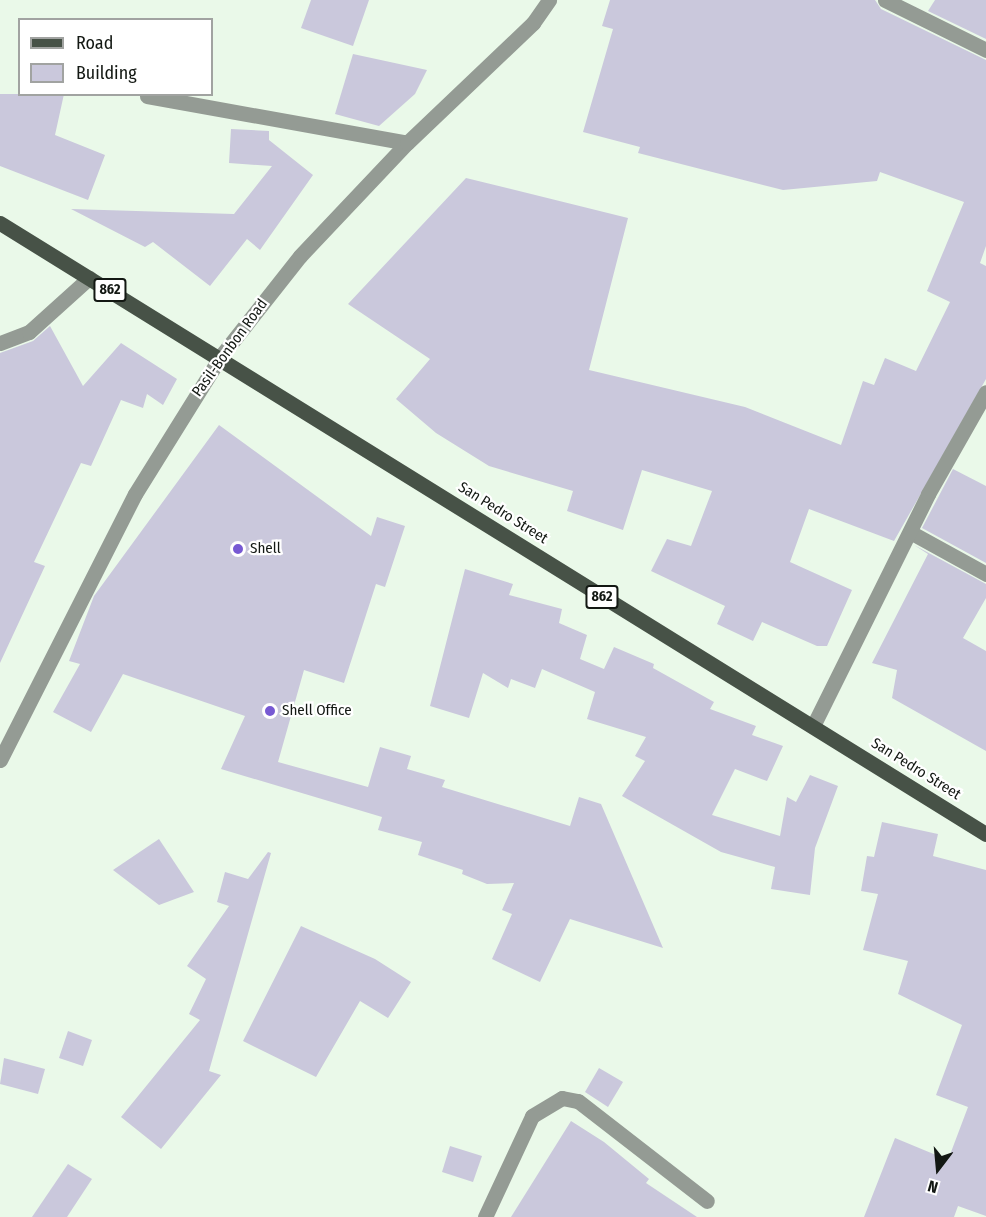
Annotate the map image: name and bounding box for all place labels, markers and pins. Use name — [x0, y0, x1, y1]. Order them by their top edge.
place label: Shell — [250, 540, 281, 558]
marker: Shell — [231, 542, 245, 556]
place label: Shell Office — [282, 702, 352, 720]
marker: Shell Office — [263, 704, 277, 718]

